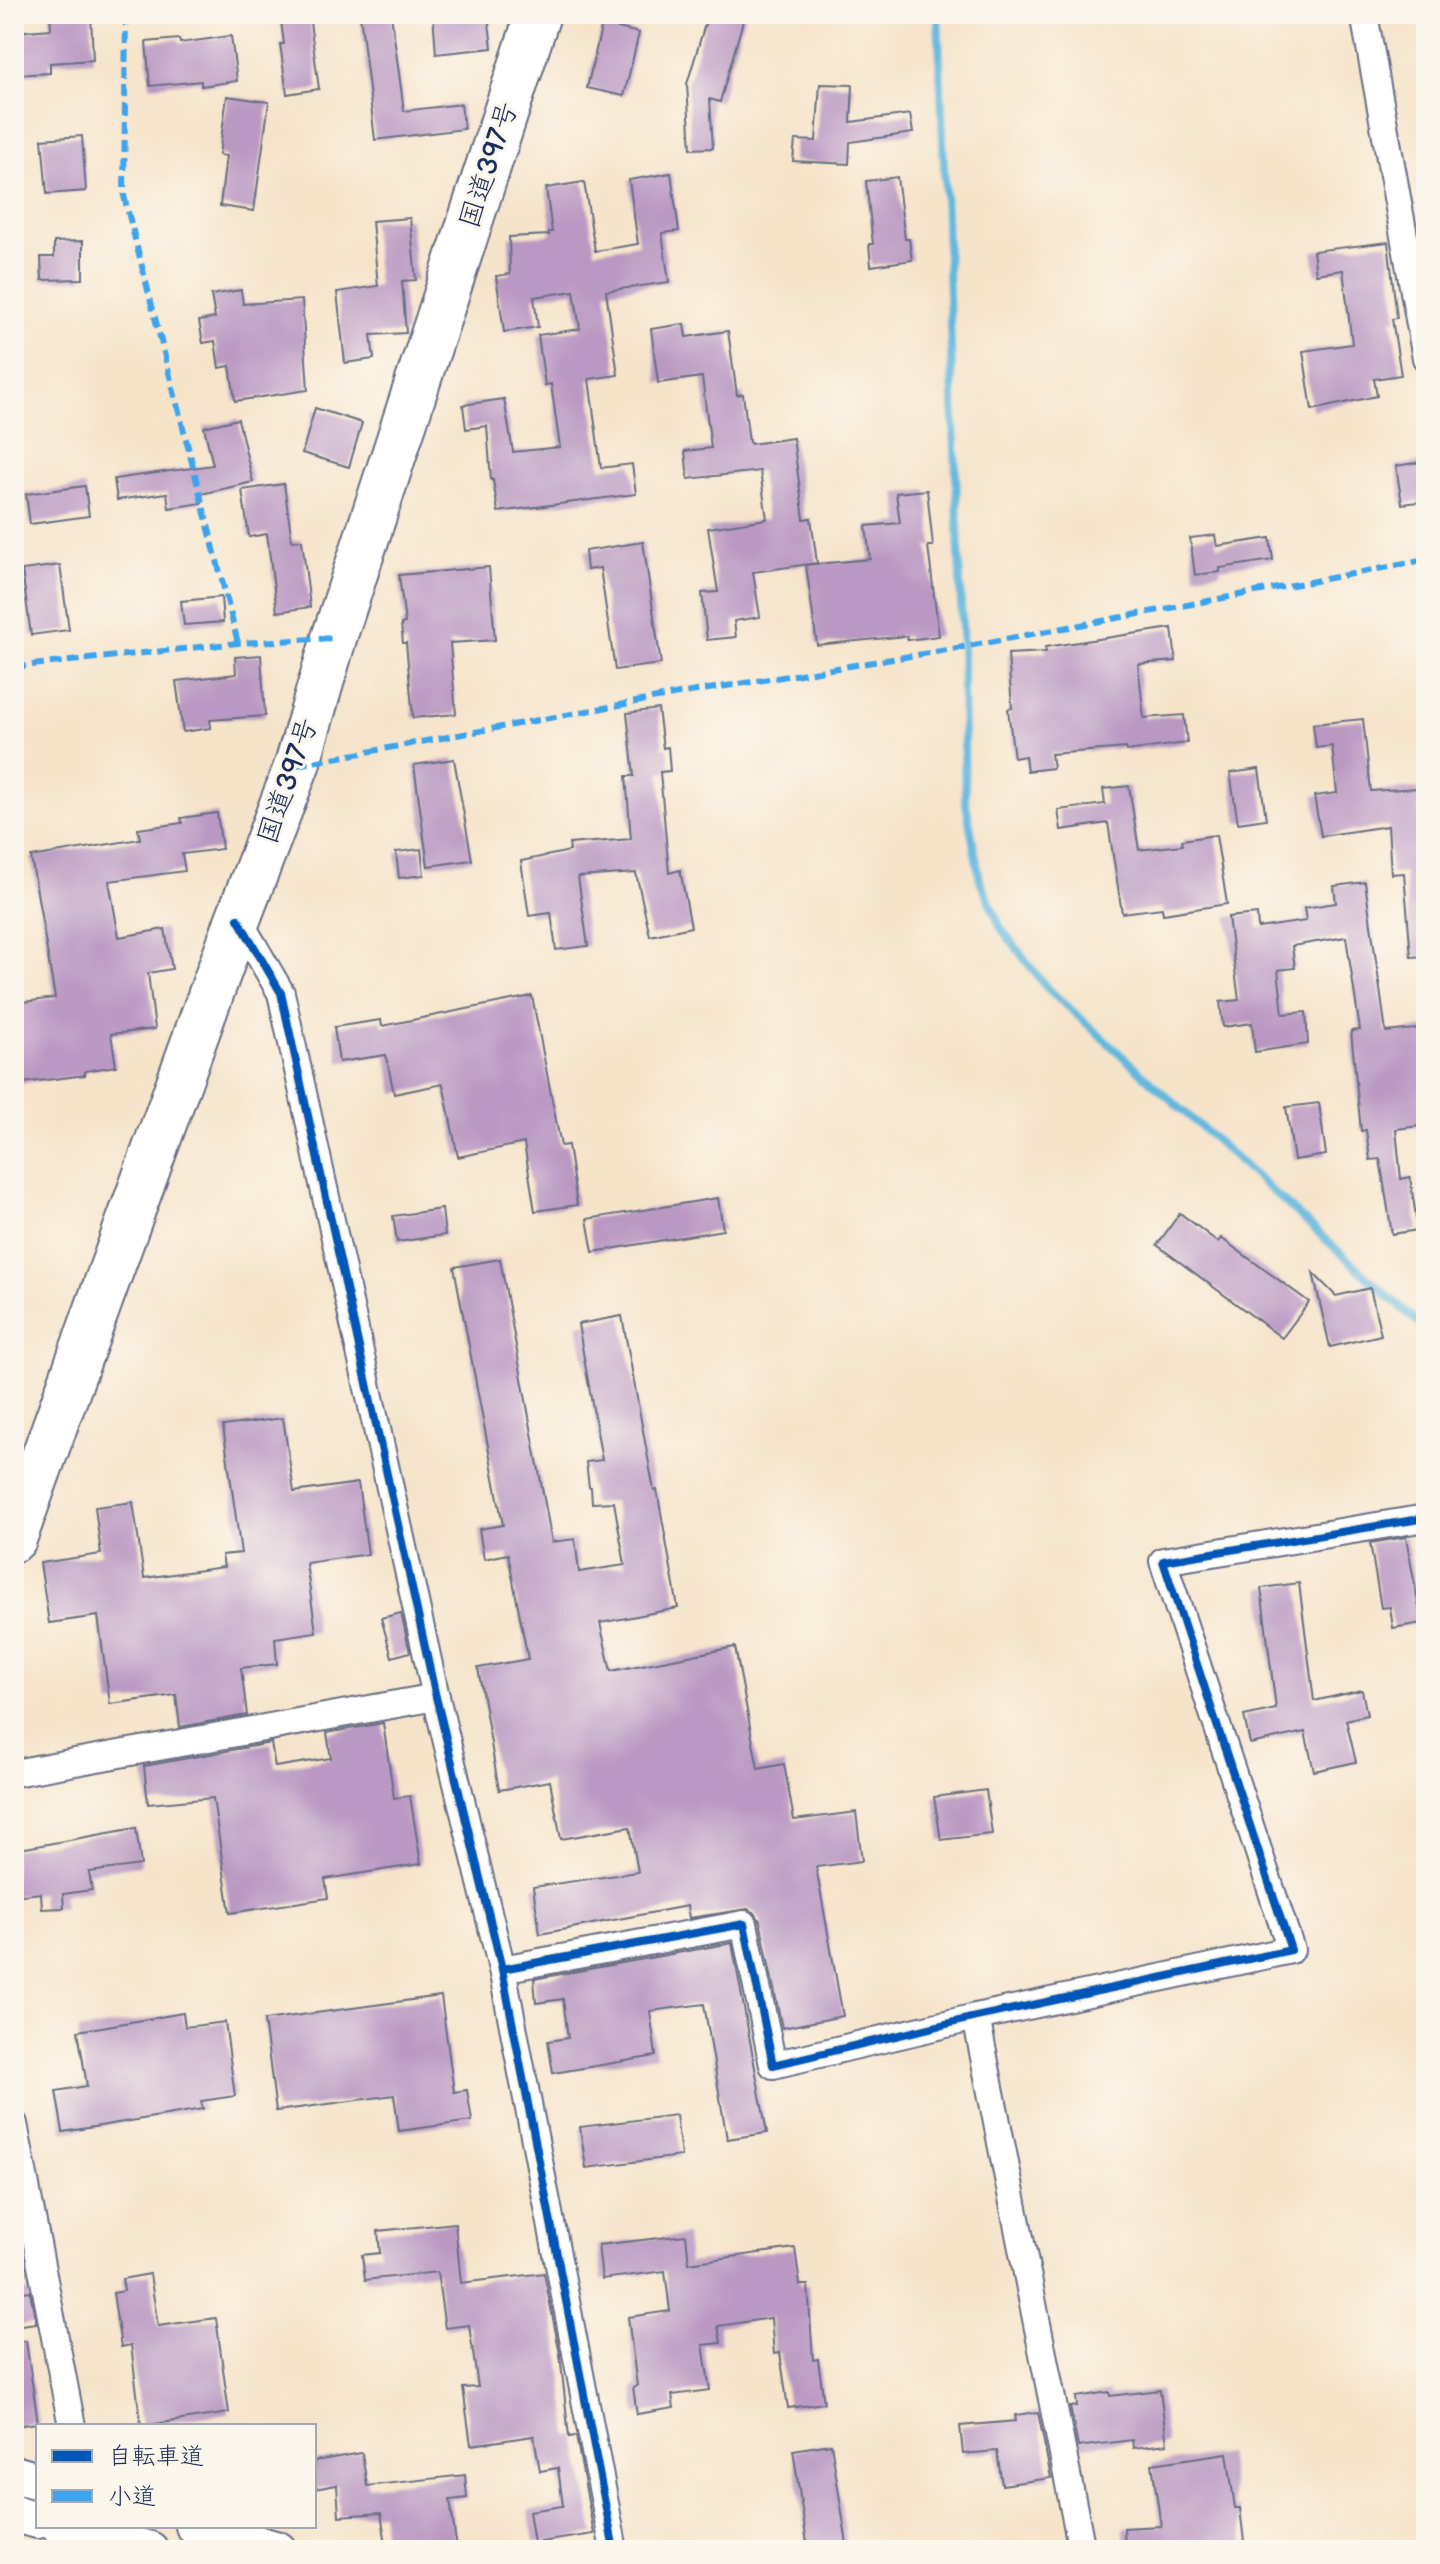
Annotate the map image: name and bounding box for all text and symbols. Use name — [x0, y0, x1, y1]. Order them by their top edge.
street label: 国道397号 — [453, 98, 525, 232]
street label: 国道397号 — [251, 714, 325, 848]
legend — [36, 2424, 316, 2528]
text: 自転車道 — [108, 2442, 204, 2471]
text: 小道 — [108, 2482, 156, 2511]

